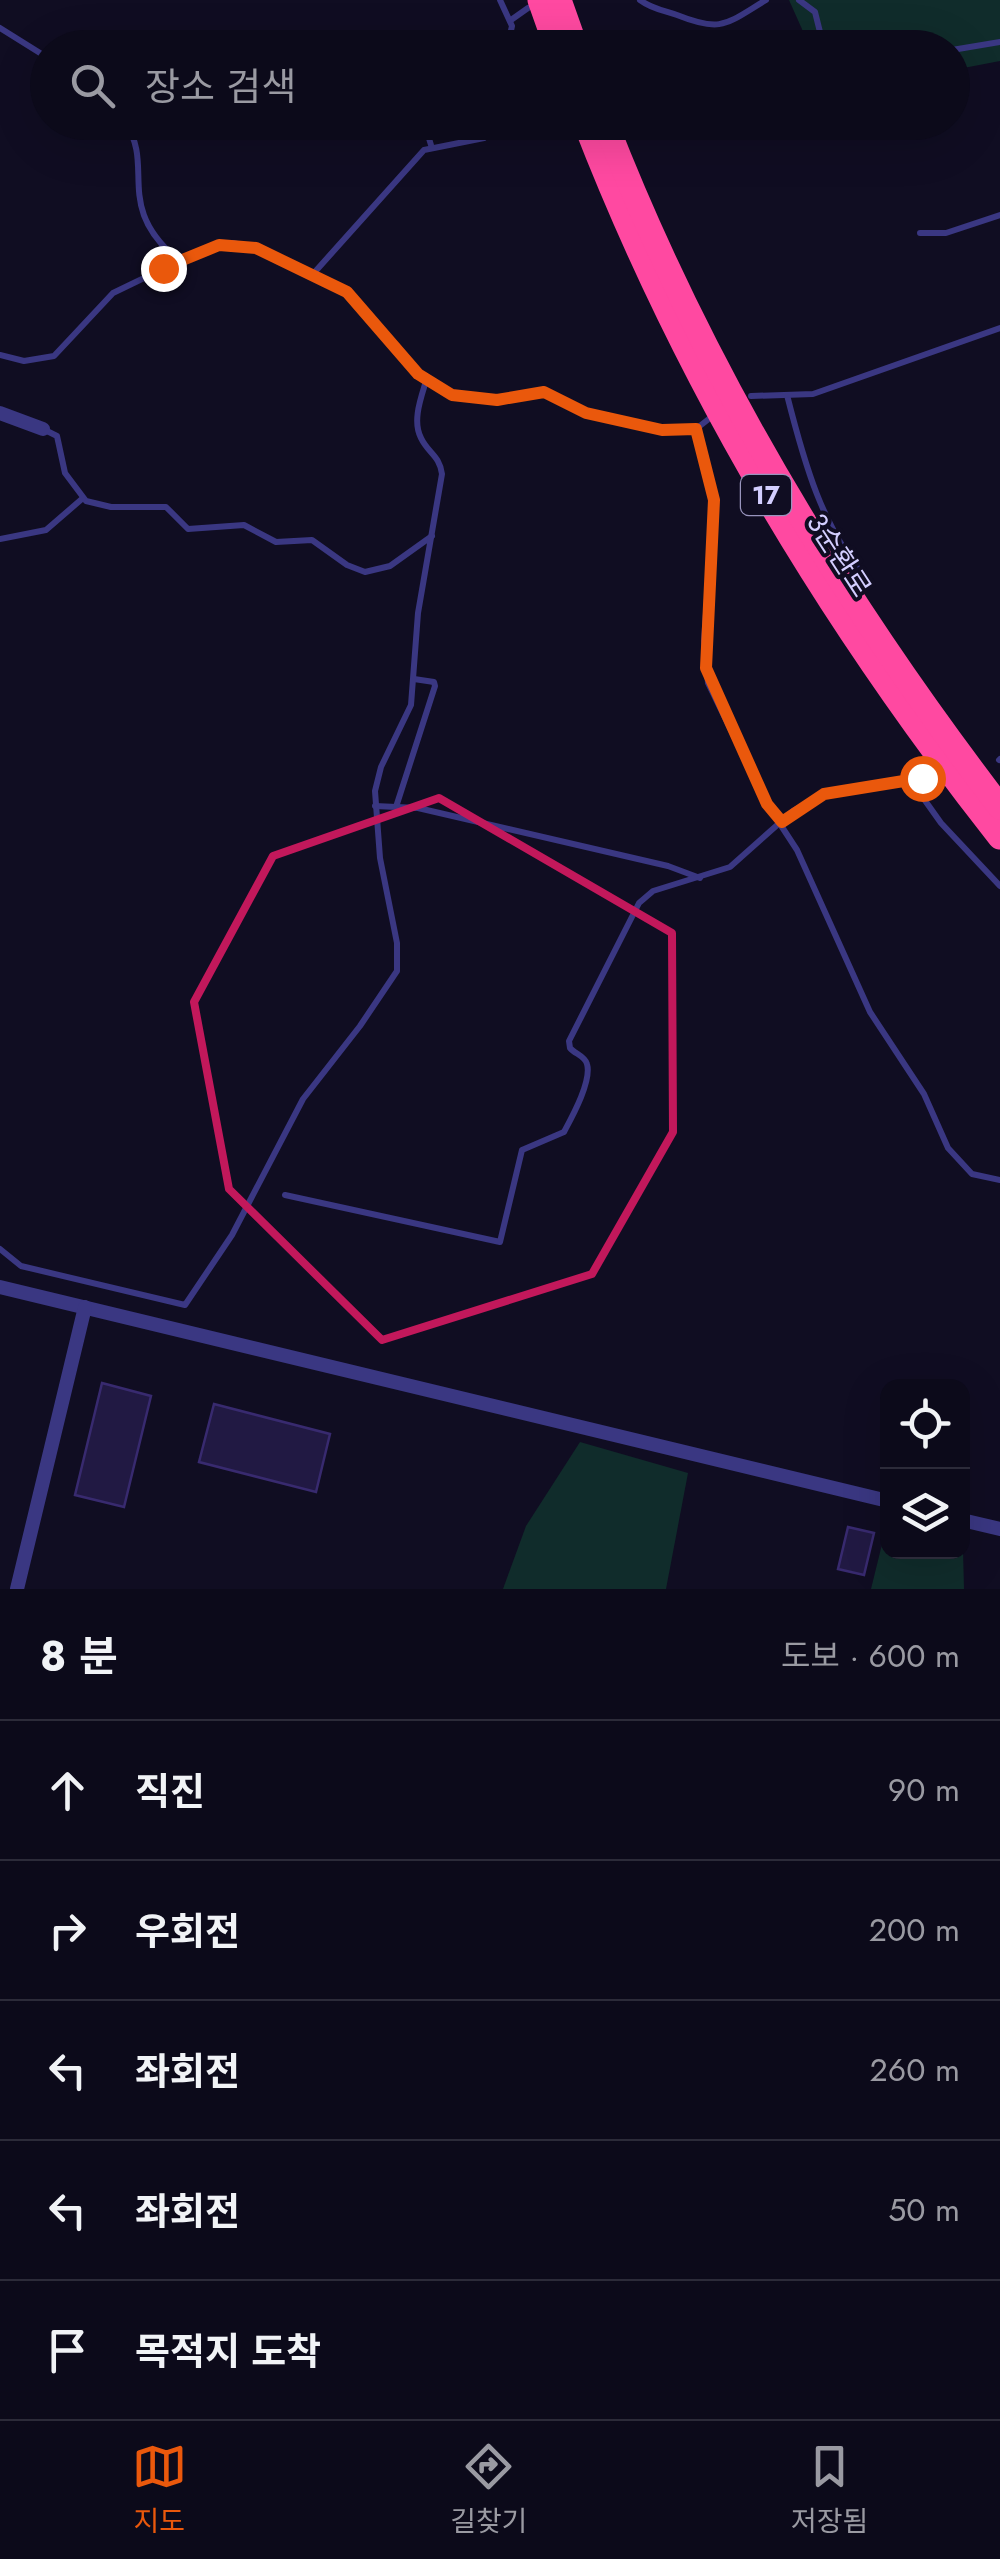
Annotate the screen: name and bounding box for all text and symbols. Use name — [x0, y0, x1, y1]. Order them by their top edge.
search box — [30, 30, 970, 140]
icon: search — [65, 58, 120, 113]
text: 장소 검색 — [145, 59, 296, 114]
route end — [141, 246, 187, 292]
road number: 17 — [741, 475, 791, 515]
street label: 3순환로 — [797, 505, 881, 605]
route start — [900, 756, 946, 802]
map controls — [880, 1379, 970, 1559]
button: locate — [880, 1379, 970, 1469]
button: layers — [880, 1469, 970, 1559]
text: 8 분 — [40, 1626, 118, 1687]
text: 도보 · 600 m — [781, 1633, 960, 1679]
icon: ahead — [40, 1763, 95, 1818]
text: 직진 — [135, 1764, 205, 1819]
text: 90 m — [888, 1767, 960, 1813]
icon: right — [40, 1903, 95, 1958]
text: 우회전 — [135, 1904, 240, 1959]
text: 200 m — [869, 1907, 960, 1953]
icon: left — [40, 2043, 95, 2098]
text: 좌회전 — [135, 2044, 240, 2099]
text: 260 m — [870, 2047, 960, 2093]
icon: left — [40, 2183, 95, 2238]
text: 좌회전 — [135, 2184, 240, 2239]
text: 50 m — [888, 2187, 960, 2233]
icon: arrive — [40, 2323, 95, 2378]
text: 목적지 도착 — [135, 2324, 321, 2379]
tab: 지도 — [132, 2439, 187, 2542]
tab: 길찾기 — [450, 2439, 527, 2542]
tab: 저장됨 — [791, 2439, 868, 2542]

